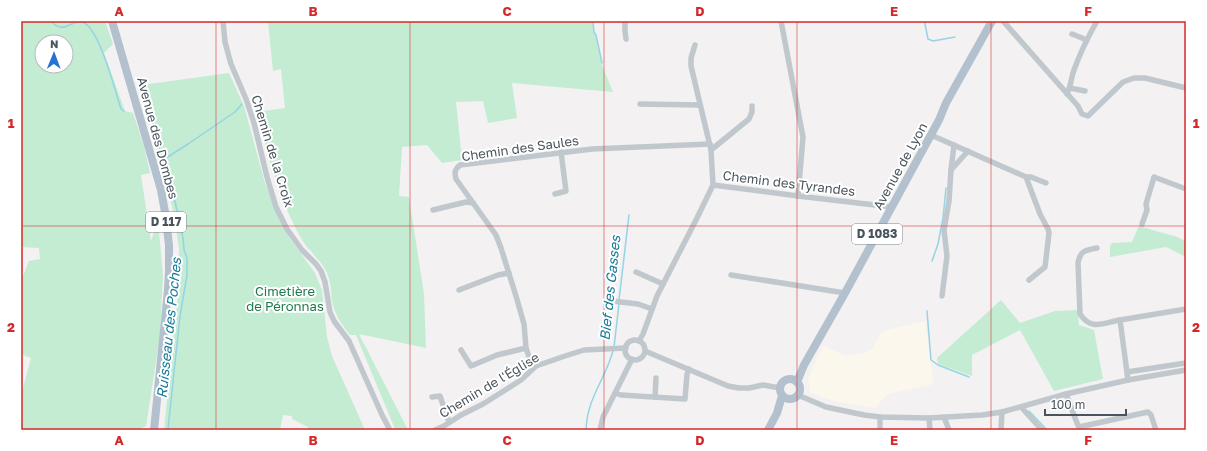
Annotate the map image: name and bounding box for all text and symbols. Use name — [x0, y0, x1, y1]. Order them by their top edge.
text: A — [114, 3, 124, 19]
text: B — [308, 3, 318, 19]
text: C — [502, 3, 512, 19]
text: D — [695, 3, 705, 19]
text: E — [890, 3, 898, 19]
text: F — [1084, 3, 1092, 19]
north arrow — [34, 34, 74, 74]
text: N — [50, 37, 58, 50]
street label: Avenue des Dombes — [134, 75, 182, 201]
street label: Chemin de la Croix — [248, 93, 298, 209]
text: 1 — [8, 115, 15, 131]
text: 1 — [1193, 115, 1200, 131]
street label: Avenue de Lyon — [869, 120, 931, 212]
street label: Chemin des Saules — [460, 132, 580, 164]
street label: Chemin des Tyrandes — [722, 167, 856, 199]
road number: D 117 — [146, 212, 186, 232]
road number: D 1083 — [852, 224, 902, 244]
water label: Bief des Gasses — [596, 234, 624, 341]
water label: Ruisseau des Poches — [153, 256, 184, 399]
park label: Cimetière de Péronnas — [246, 283, 324, 314]
text: 2 — [7, 319, 15, 335]
text: 2 — [1192, 319, 1200, 335]
street label: Chemin de l'Église — [436, 349, 542, 421]
scale bar — [1045, 391, 1126, 417]
text: 100 m — [1051, 397, 1085, 412]
text: A — [114, 432, 124, 448]
text: B — [308, 432, 318, 448]
text: C — [502, 432, 512, 448]
text: D — [695, 432, 705, 448]
text: E — [890, 432, 898, 448]
text: F — [1084, 432, 1092, 448]

